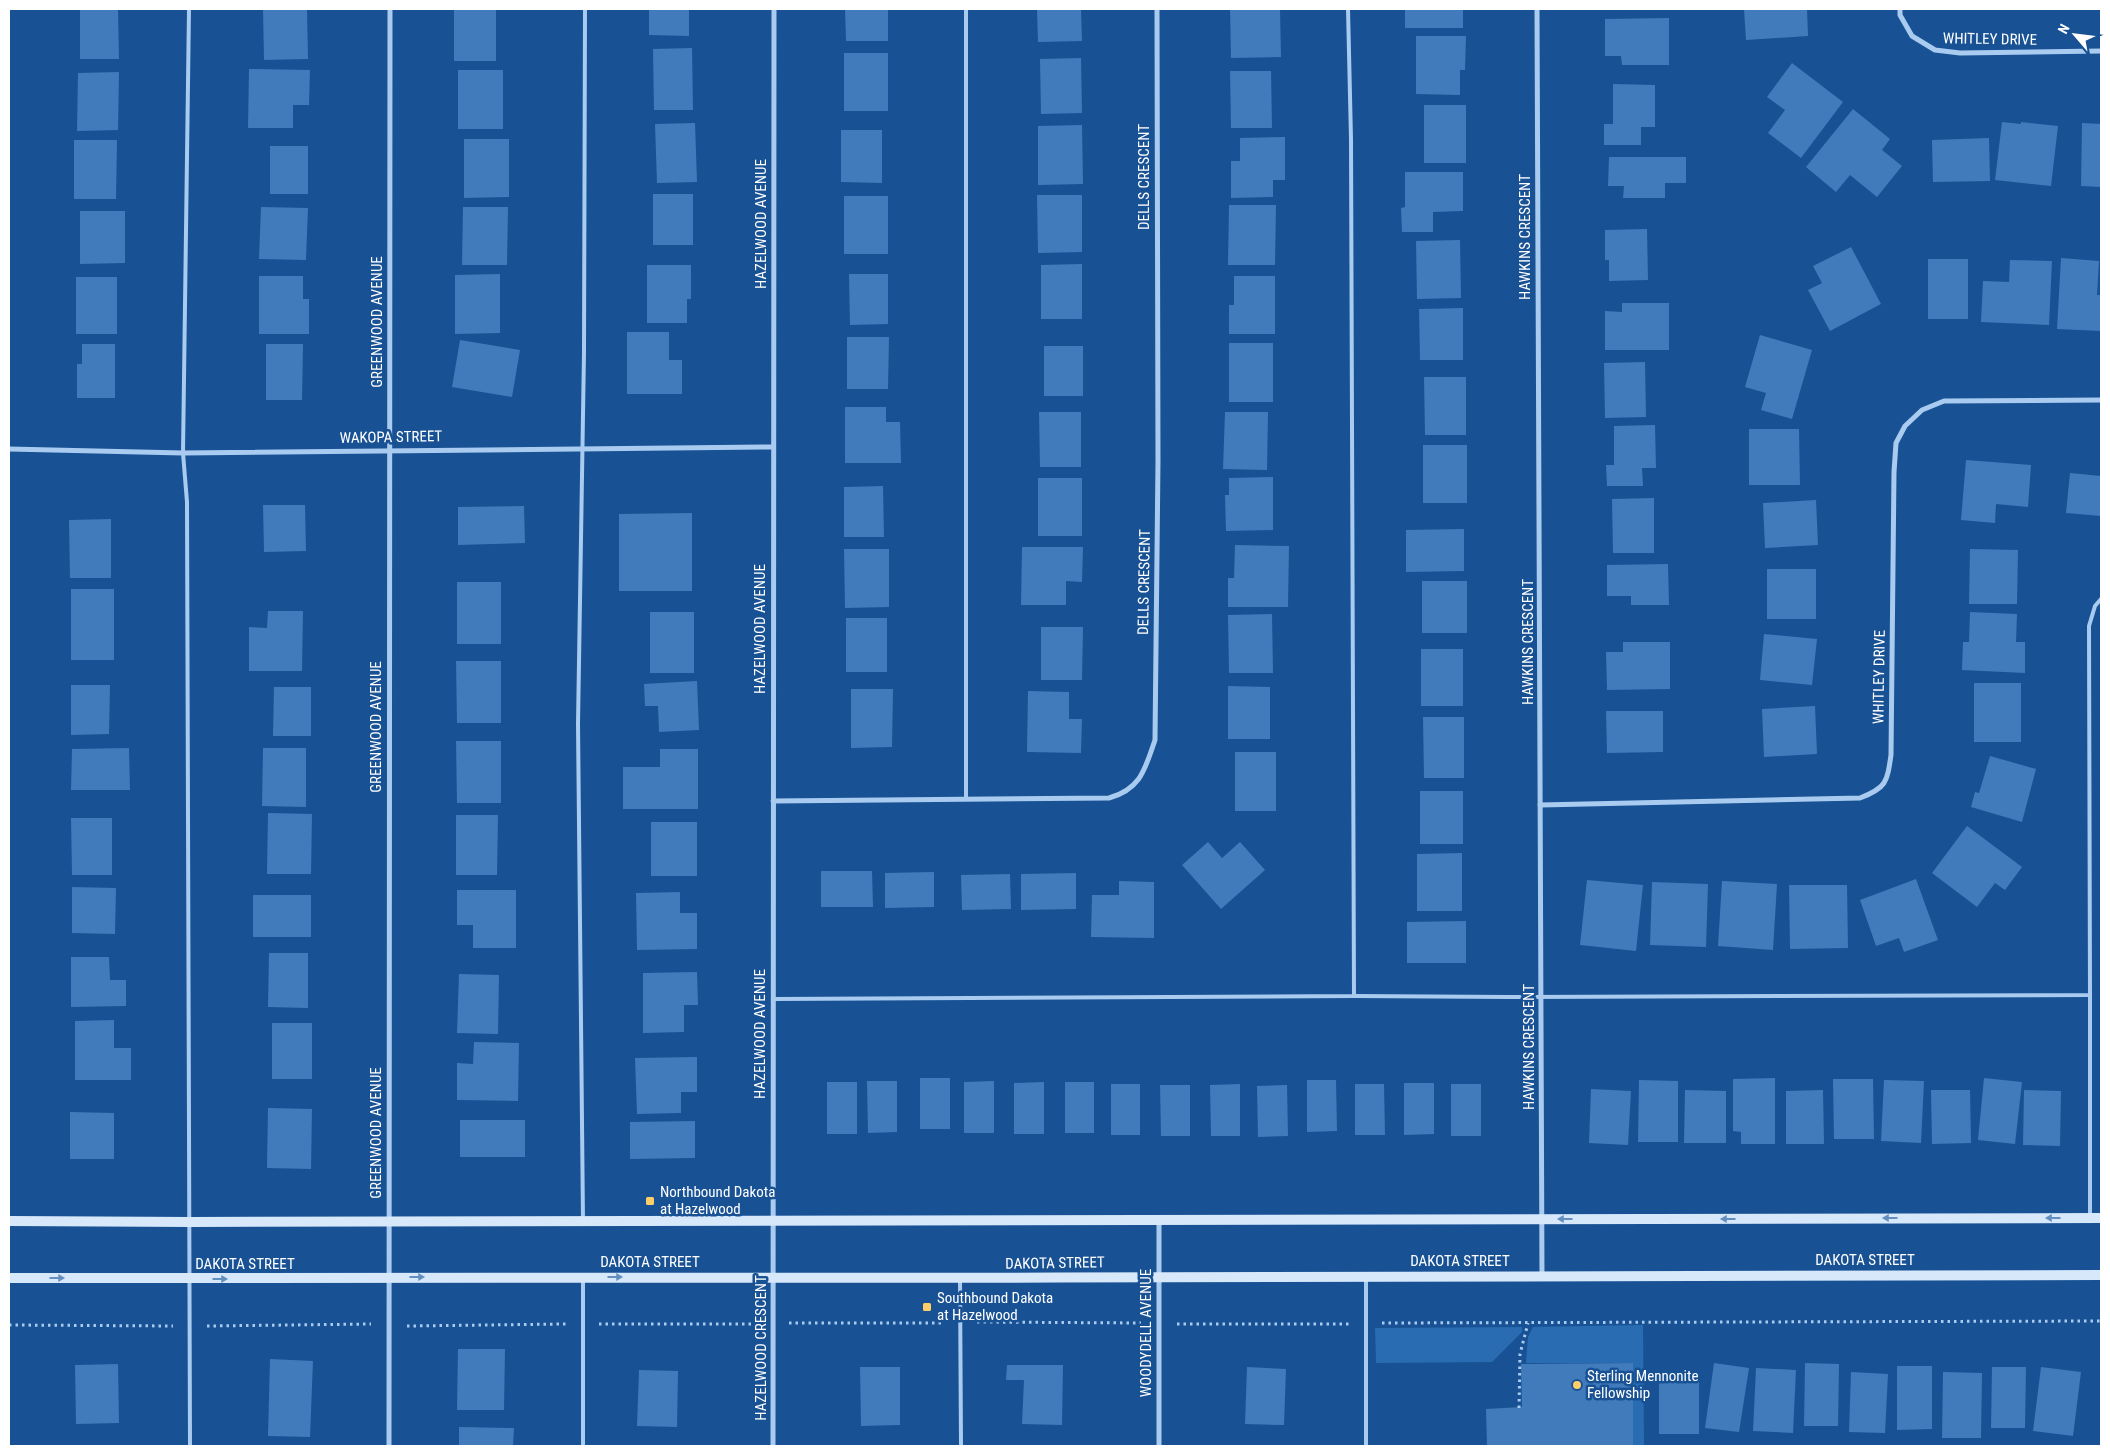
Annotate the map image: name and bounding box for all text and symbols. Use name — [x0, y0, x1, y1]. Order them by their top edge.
north arrow — [2050, 10, 2100, 60]
text: N — [2054, 21, 2073, 36]
street label: WHITLEY DRIVE — [1943, 29, 2037, 49]
street label: DELLS CRESCENT — [1135, 124, 1153, 230]
street label: HAZELWOOD AVENUE — [752, 159, 770, 289]
street label: HAWKINS CRESCENT — [1516, 174, 1534, 300]
street label: GREENWOOD AVENUE — [368, 256, 386, 388]
street label: WAKOPA STREET — [340, 427, 443, 447]
street label: DELLS CRESCENT — [1134, 529, 1154, 635]
street label: HAZELWOOD AVENUE — [751, 564, 769, 694]
street label: HAWKINS CRESCENT — [1519, 579, 1537, 705]
street label: WHITLEY DRIVE — [1869, 630, 1889, 724]
street label: GREENWOOD AVENUE — [367, 661, 385, 793]
street label: HAZELWOOD AVENUE — [751, 969, 769, 1099]
street label: HAWKINS CRESCENT — [1520, 984, 1538, 1110]
street label: GREENWOOD AVENUE — [367, 1067, 385, 1199]
place label: Northbound Dakota at Hazelwood — [660, 1183, 775, 1218]
marker: Northbound Dakota at Hazelwood — [644, 1195, 656, 1207]
one-way arrow — [1882, 1214, 1898, 1222]
one-way arrow — [2044, 1214, 2060, 1222]
one-way arrow — [1557, 1215, 1573, 1223]
one-way arrow — [1719, 1215, 1735, 1223]
street label: DAKOTA STREET — [1815, 1251, 1915, 1269]
street label: DAKOTA STREET — [1410, 1252, 1510, 1270]
street label: DAKOTA STREET — [600, 1253, 700, 1271]
street label: DAKOTA STREET — [1005, 1253, 1105, 1273]
street label: DAKOTA STREET — [195, 1255, 295, 1273]
street label: WOODYDELL AVENUE — [1137, 1269, 1155, 1397]
one-way arrow — [410, 1273, 426, 1281]
one-way arrow — [607, 1273, 623, 1281]
one-way arrow — [50, 1274, 66, 1282]
one-way arrow — [212, 1275, 228, 1283]
street label: HAZELWOOD CRESCENT — [752, 1275, 770, 1421]
place label: Southbound Dakota at Hazelwood — [937, 1289, 1053, 1324]
marker: Southbound Dakota at Hazelwood — [921, 1301, 933, 1313]
place label: Sterling Mennonite Fellowship — [1587, 1367, 1698, 1402]
marker: Sterling Mennonite Fellowship — [1571, 1379, 1583, 1391]

